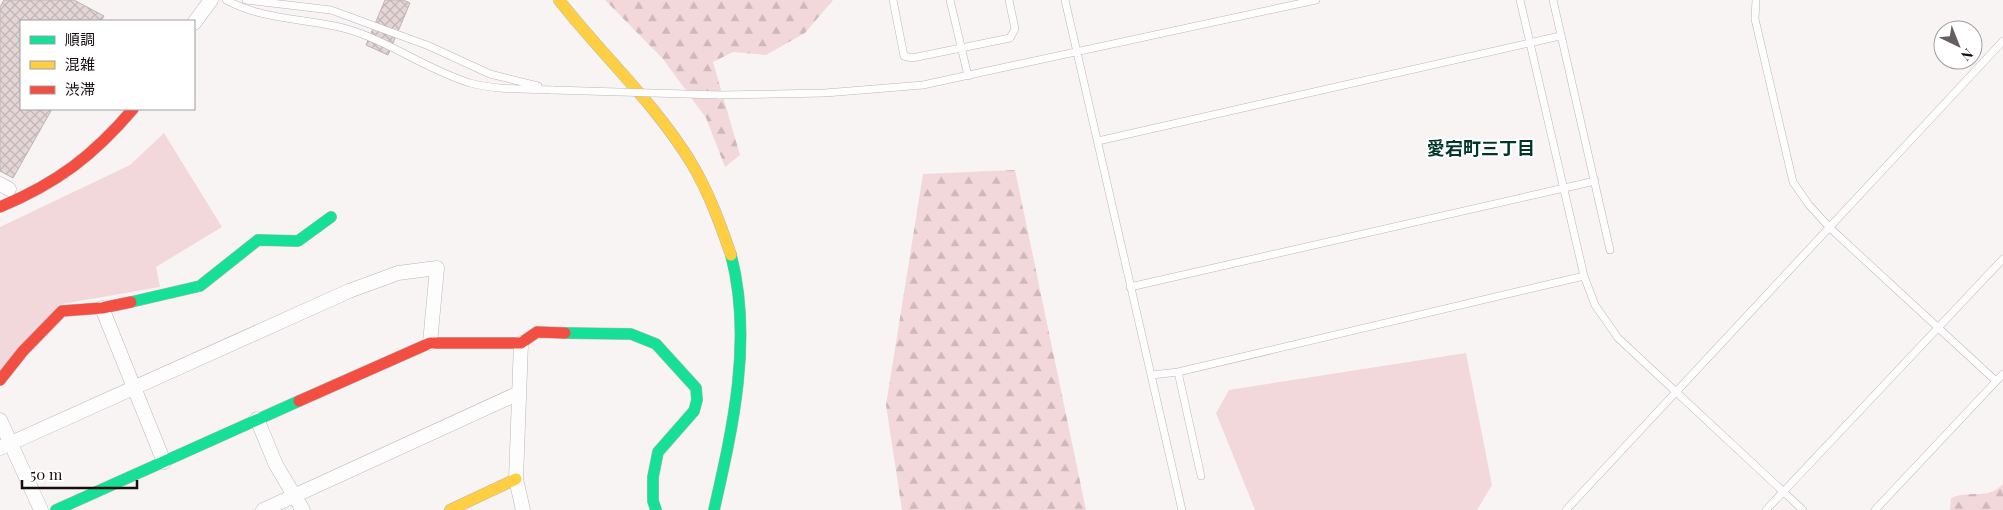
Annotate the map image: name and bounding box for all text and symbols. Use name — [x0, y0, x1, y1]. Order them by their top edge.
legend — [20, 20, 195, 110]
north arrow — [1933, 20, 1983, 70]
text: 順調 — [65, 29, 95, 49]
text: N — [1957, 44, 1977, 65]
text: 混雑 — [65, 54, 95, 74]
text: 渋滞 — [65, 79, 95, 99]
district label: 愛宕町三丁目 — [1427, 136, 1535, 160]
scale bar — [22, 458, 138, 490]
text: 50 m — [30, 464, 63, 484]

